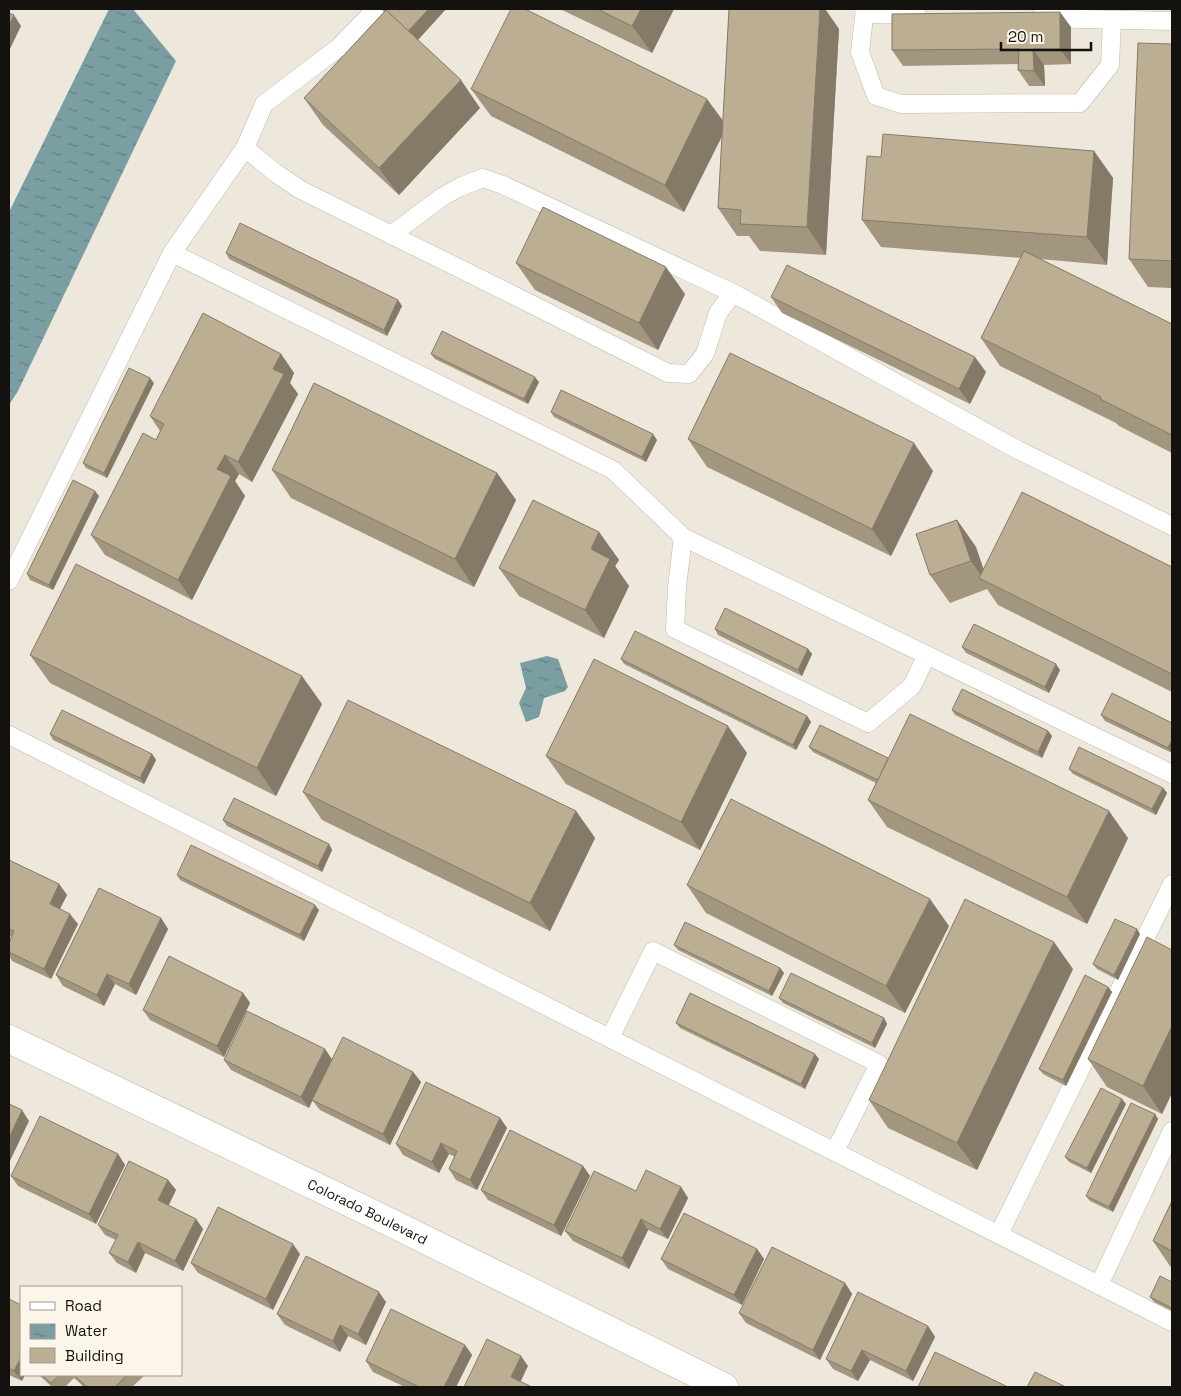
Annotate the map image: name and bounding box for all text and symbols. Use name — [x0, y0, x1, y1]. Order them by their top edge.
scale bar — [1001, 20, 1091, 52]
text: 20 m — [1008, 27, 1043, 46]
street label: Colorado Boulevard — [305, 1175, 431, 1248]
legend — [20, 1286, 182, 1376]
text: Road — [65, 1296, 102, 1315]
text: Water — [65, 1321, 108, 1340]
text: Building — [65, 1346, 124, 1365]

